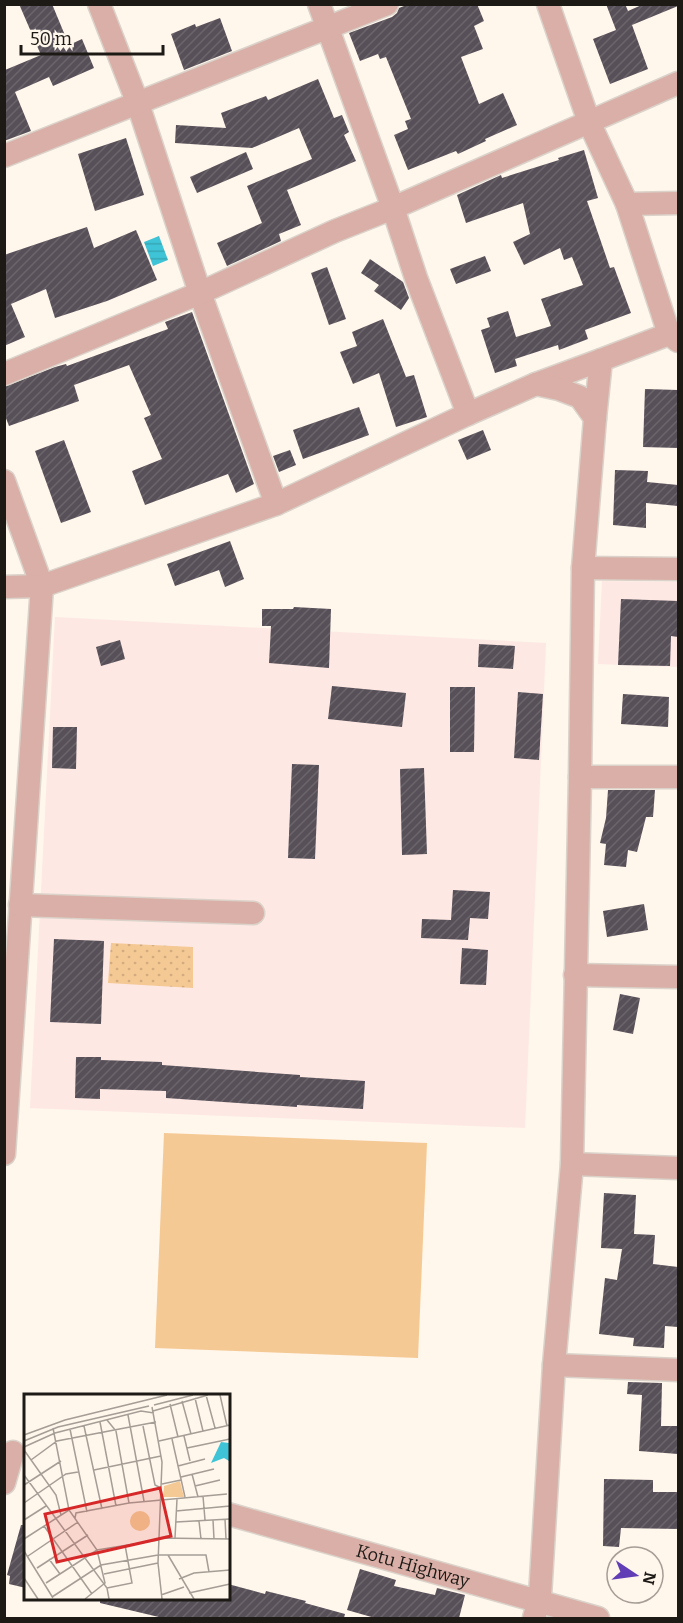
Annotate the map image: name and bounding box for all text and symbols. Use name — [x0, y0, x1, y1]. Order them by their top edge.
scale bar — [21, 18, 164, 56]
text: 50 m — [30, 28, 72, 50]
inset map — [24, 1394, 230, 1599]
street label: Kotu Highway — [354, 1540, 472, 1592]
north arrow — [605, 1545, 665, 1605]
text: N — [638, 1570, 660, 1586]

